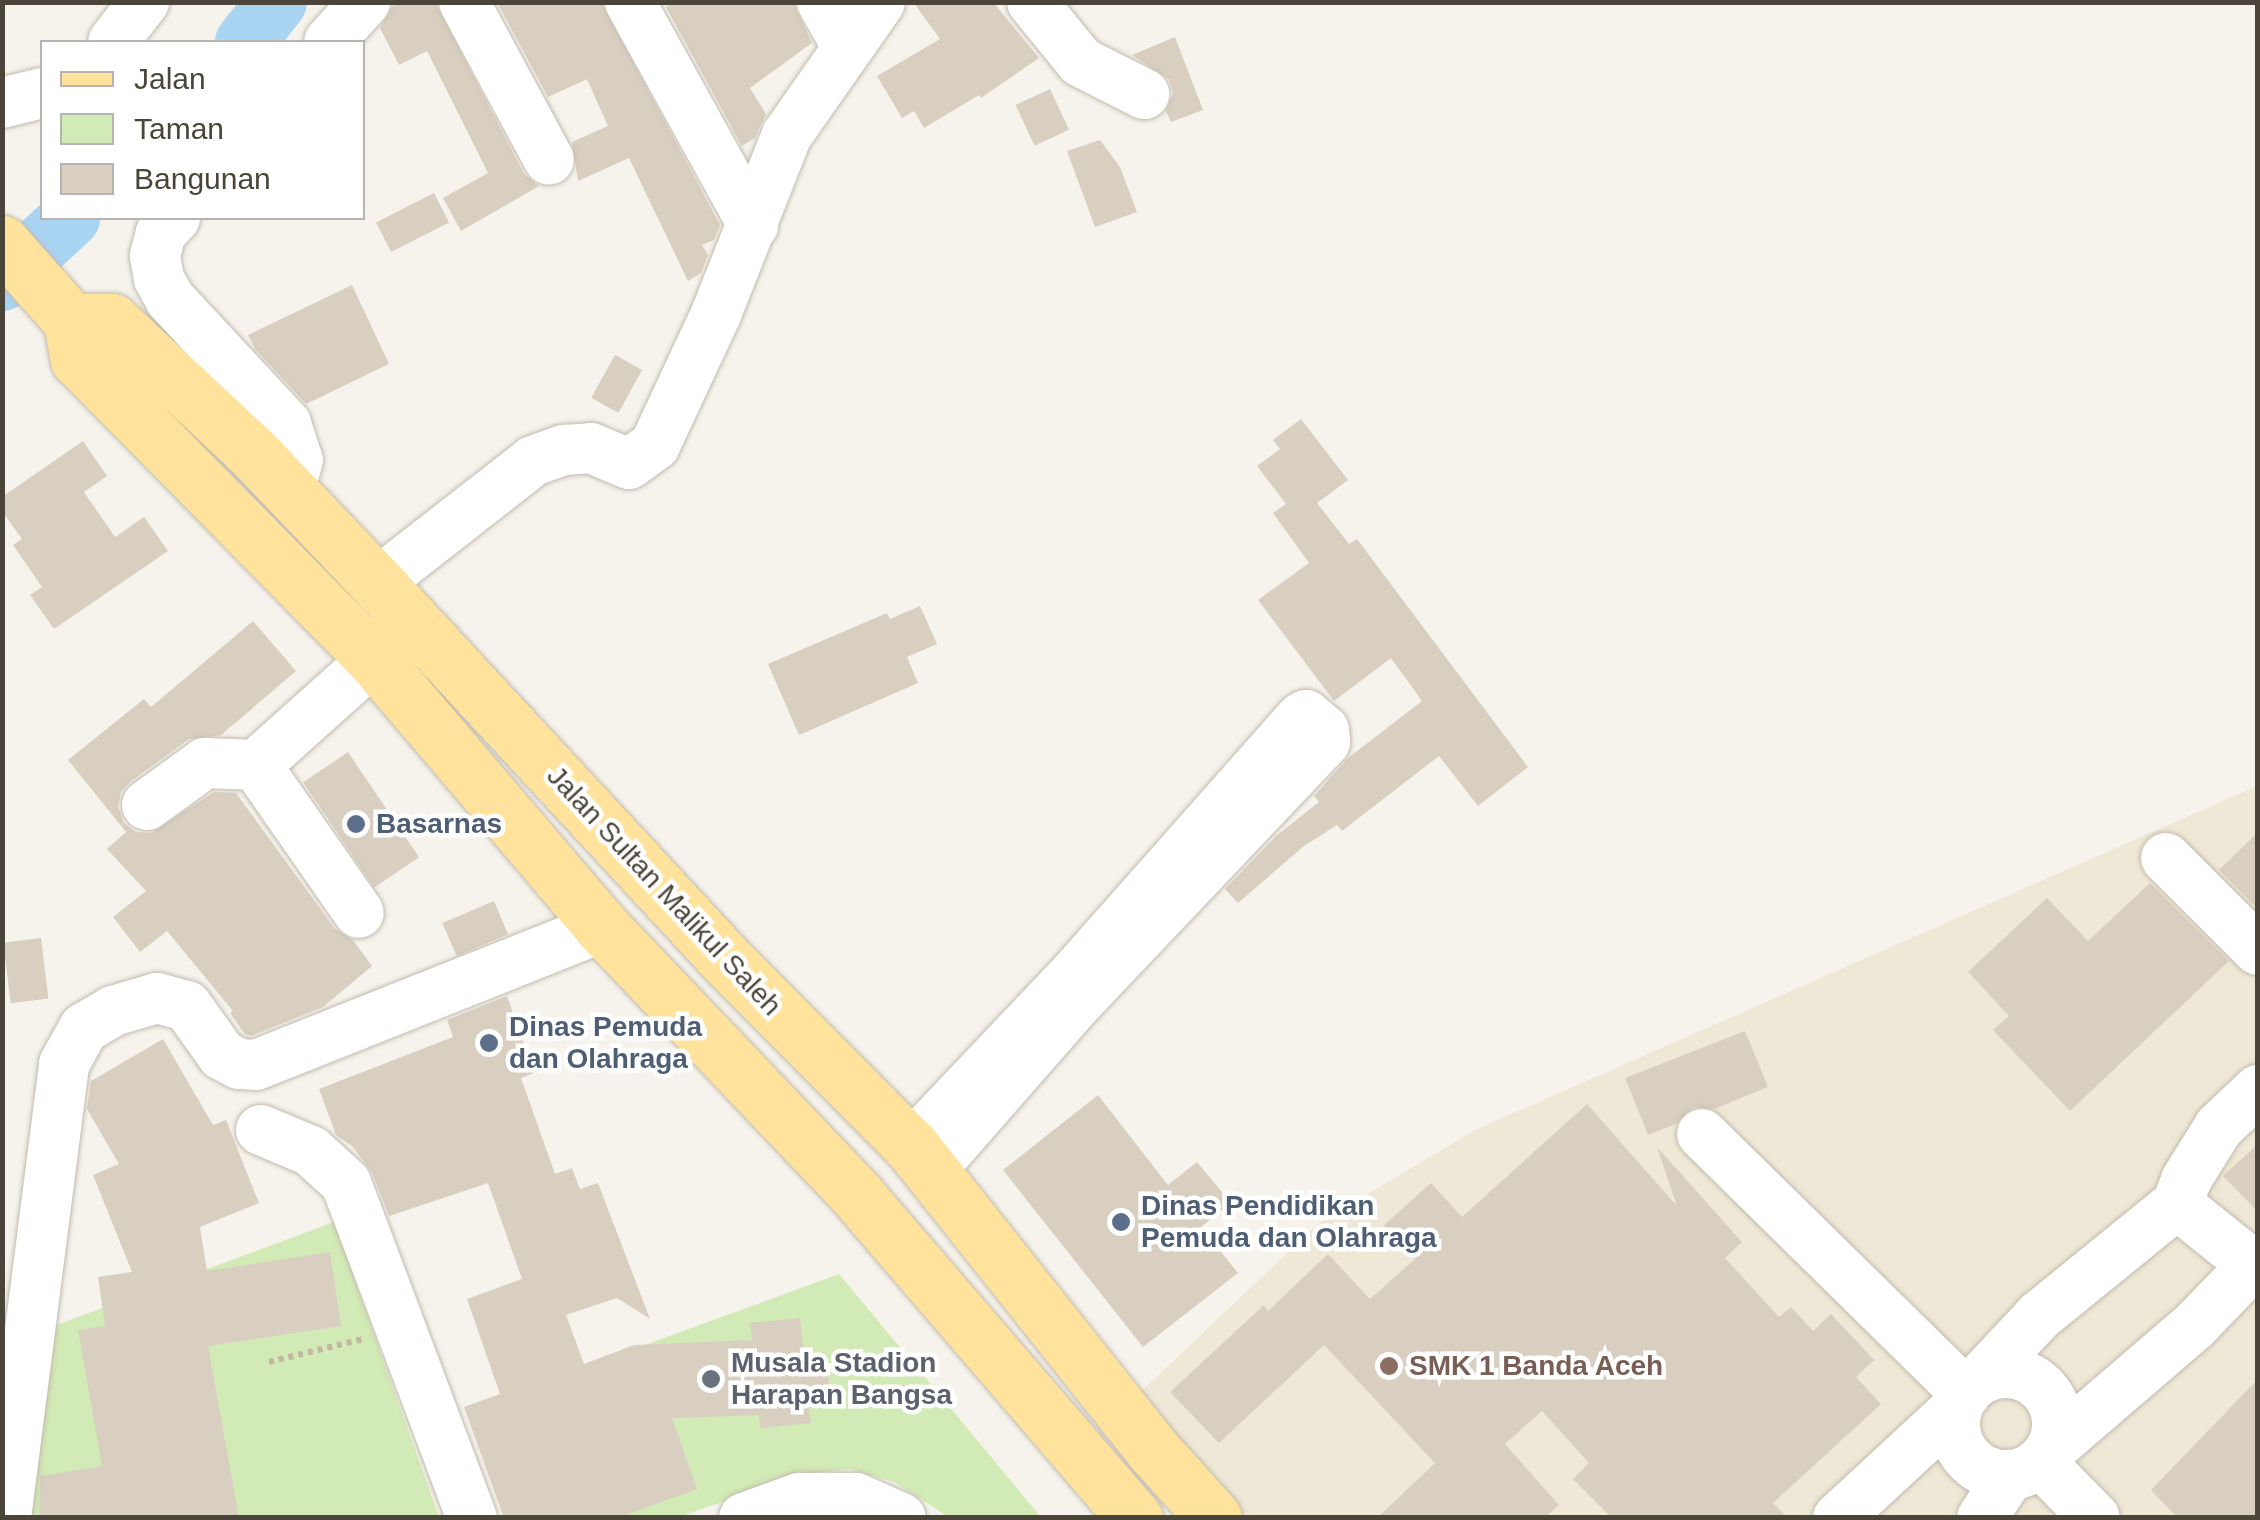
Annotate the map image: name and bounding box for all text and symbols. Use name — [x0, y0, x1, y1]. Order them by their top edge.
legend — [40, 40, 365, 220]
text: Jalan — [134, 62, 206, 95]
text: Taman — [134, 112, 224, 145]
text: Bangunan — [134, 162, 271, 195]
street label: Jalan Sultan Malikul Saleh — [540, 759, 788, 1023]
place label: Basarnas — [376, 807, 502, 841]
marker: Basarnas — [345, 813, 367, 835]
place label: Dinas Pemuda dan Olahraga — [509, 1010, 702, 1076]
marker: Dinas Pemuda dan Olahraga — [478, 1032, 500, 1054]
place label: Dinas Pendidikan Pemuda dan Olahraga — [1141, 1189, 1437, 1255]
marker: Dinas Pendidikan Pemuda dan Olahraga — [1110, 1211, 1132, 1233]
place label: Musala Stadion Harapan Bangsa — [731, 1346, 952, 1412]
place label: SMK 1 Banda Aceh — [1409, 1349, 1664, 1383]
marker: SMK 1 Banda Aceh — [1378, 1355, 1400, 1377]
marker: Musala Stadion Harapan Bangsa — [700, 1368, 722, 1390]

